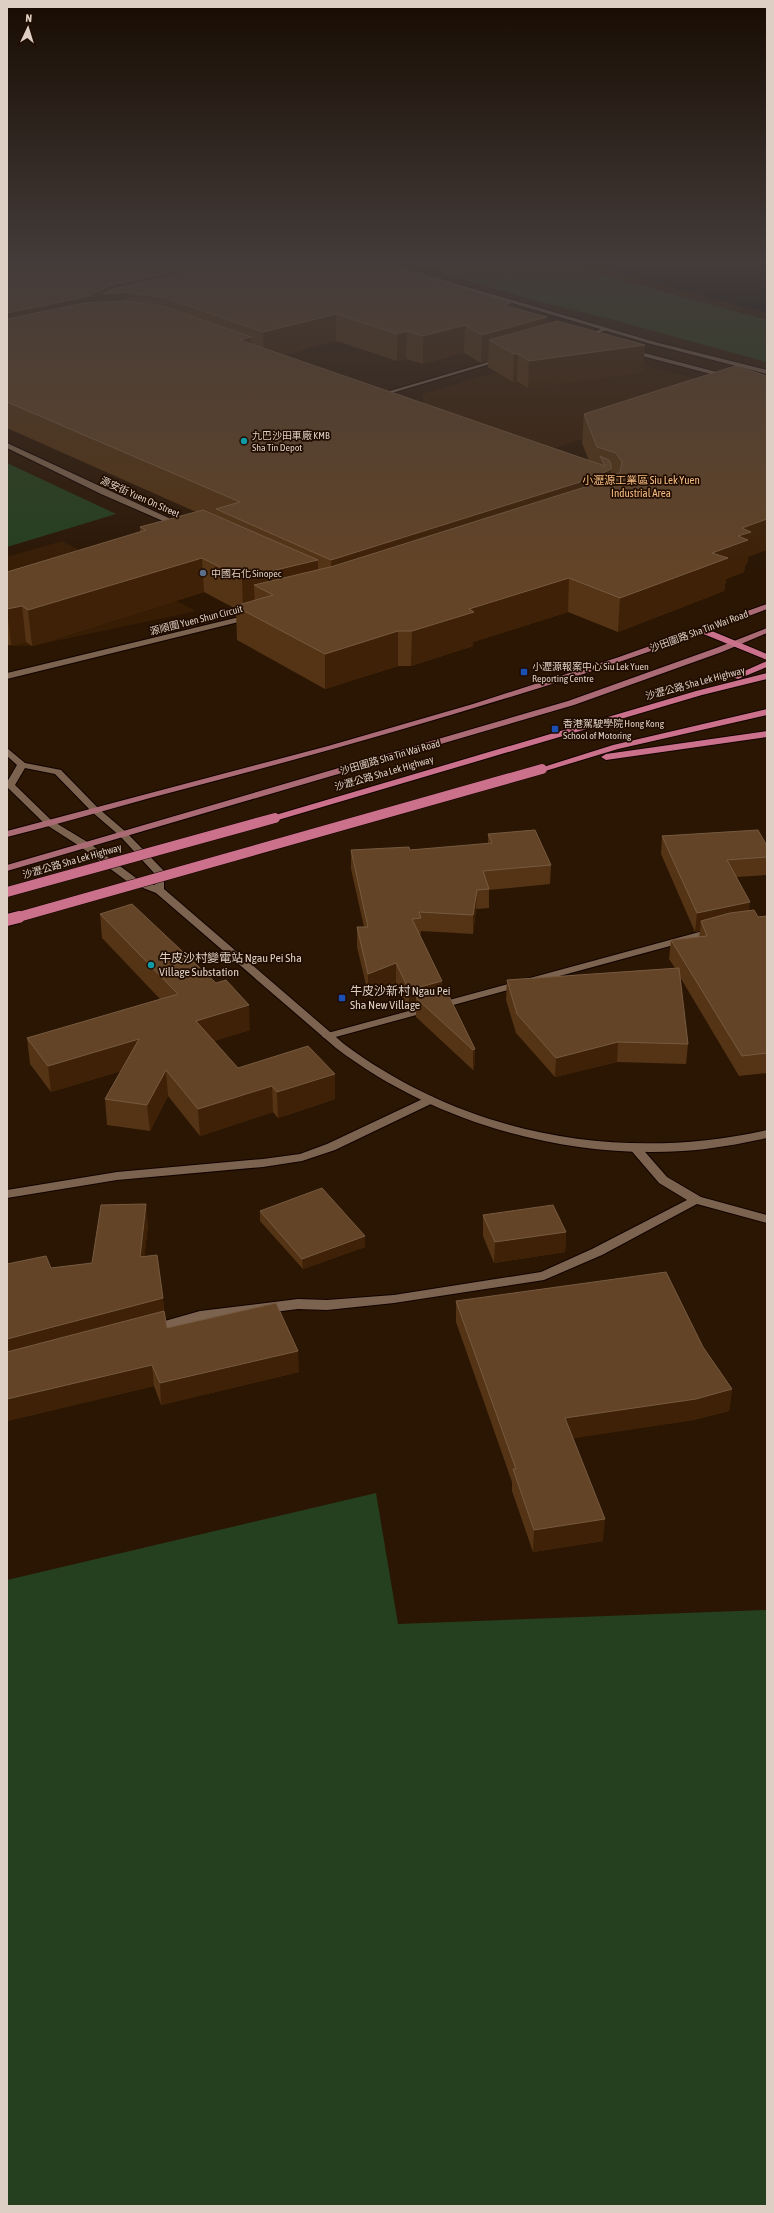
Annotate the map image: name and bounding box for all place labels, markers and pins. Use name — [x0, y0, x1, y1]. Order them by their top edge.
place label: 九巴沙田車廠 KMB Sha Tin Depot — [252, 430, 330, 453]
marker: 九巴沙田車廠 KMB Sha Tin Depot — [239, 436, 249, 446]
marker: 中國石化 Sinopec — [198, 568, 208, 578]
place label: 中國石化 Sinopec — [211, 568, 282, 579]
place label: 小瀝源報案中心 Siu Lek Yuen Reporting Centre — [532, 661, 649, 684]
marker: 小瀝源報案中心 Siu Lek Yuen Reporting Centre — [519, 667, 529, 677]
place label: 香港駕駛學院 Hong Kong School of Motoring — [563, 718, 665, 741]
marker: 香港駕駛學院 Hong Kong School of Motoring — [550, 724, 560, 734]
place label: 牛皮沙村變電站 Ngau Pei Sha Village Substation — [159, 951, 302, 979]
marker: 牛皮沙村變電站 Ngau Pei Sha Village Substation — [146, 960, 156, 970]
place label: 牛皮沙新村 Ngau Pei Sha New Village — [350, 984, 451, 1012]
marker: 牛皮沙新村 Ngau Pei Sha New Village — [337, 993, 347, 1003]

